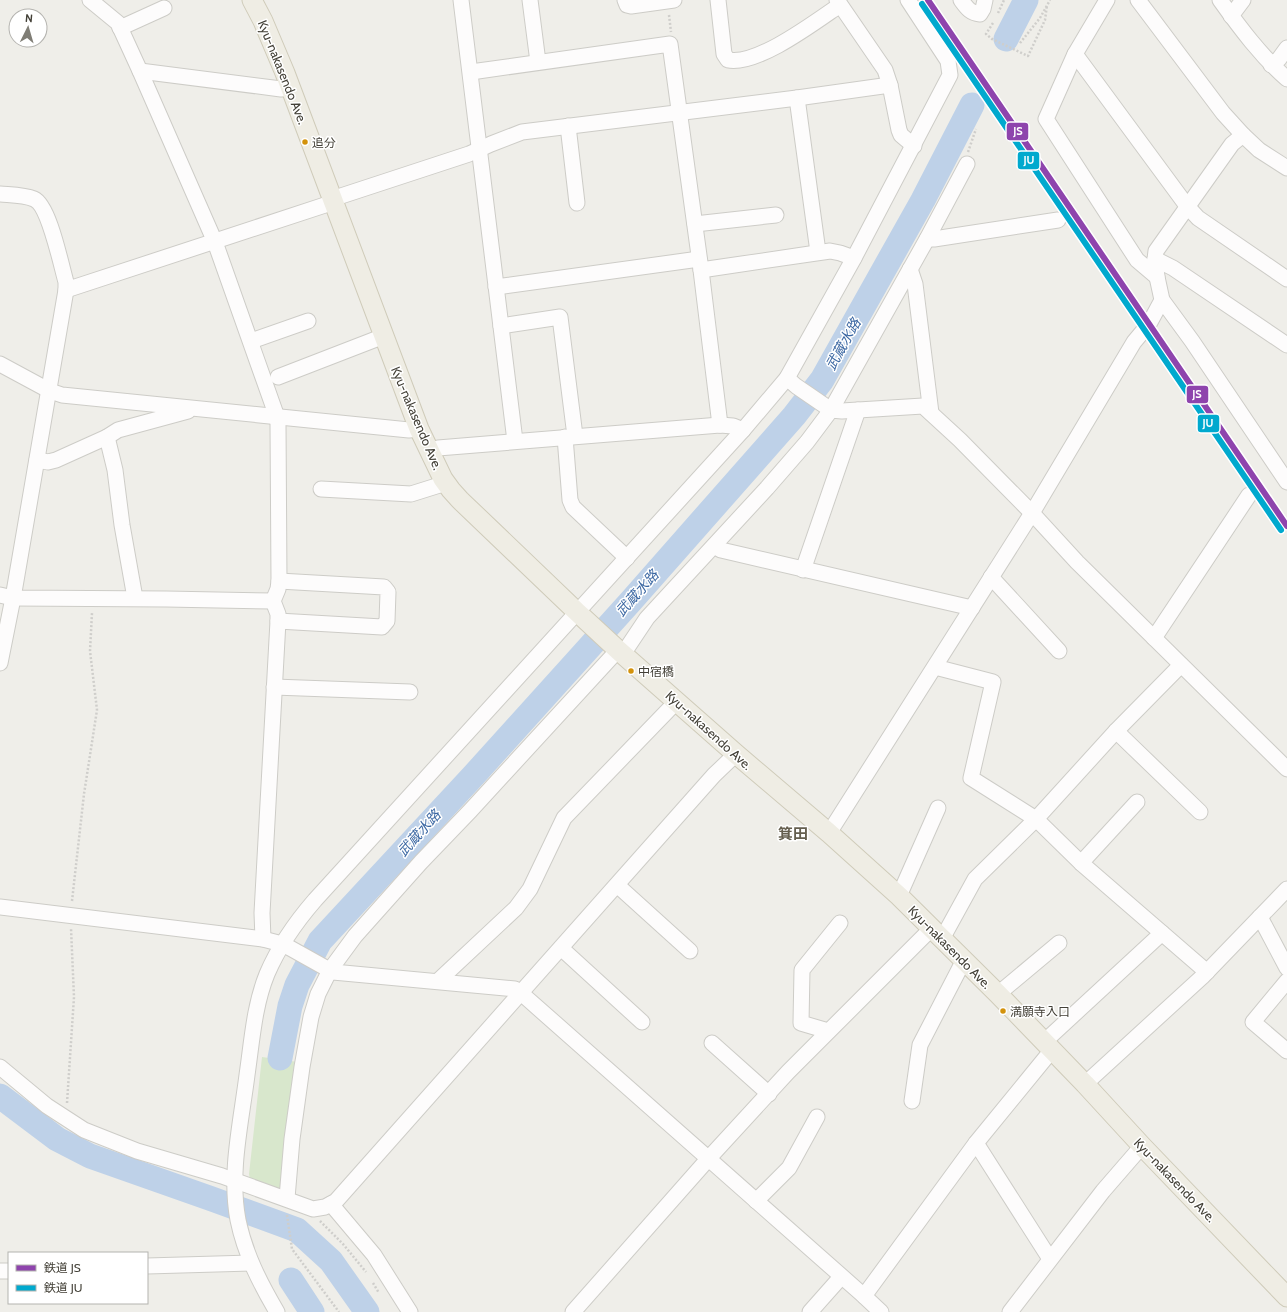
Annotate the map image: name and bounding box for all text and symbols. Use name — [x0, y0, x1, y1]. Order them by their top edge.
north arrow — [8, 8, 48, 48]
text: N — [24, 11, 33, 25]
street label: Kyu-nakasendo Ave. — [255, 18, 311, 127]
line badge: JS — [1006, 122, 1029, 141]
text: JS — [1012, 124, 1023, 138]
place label: 追分 — [312, 135, 336, 150]
marker: 追分 — [300, 137, 310, 147]
line badge: JU — [1017, 151, 1040, 170]
text: JU — [1022, 153, 1035, 167]
water label: 武蔵水路 — [822, 314, 865, 373]
street label: Kyu-nakasendo Ave. — [388, 364, 446, 472]
line badge: JS — [1186, 385, 1209, 404]
text: JS — [1191, 387, 1202, 401]
line badge: JU — [1197, 414, 1220, 433]
text: JU — [1201, 416, 1214, 430]
water label: 武蔵水路 — [612, 565, 663, 620]
place label: 中宿橋 — [638, 664, 674, 679]
marker: 中宿橋 — [626, 666, 636, 676]
street label: Kyu-nakasendo Ave. — [662, 687, 756, 773]
water label: 武蔵水路 — [394, 805, 445, 860]
district label: 箕田 — [778, 825, 808, 843]
street label: Kyu-nakasendo Ave. — [905, 902, 995, 992]
place label: 満願寺入口 — [1010, 1004, 1070, 1019]
marker: 満願寺入口 — [998, 1006, 1008, 1016]
street label: Kyu-nakasendo Ave. — [1131, 1135, 1219, 1226]
legend — [8, 1252, 148, 1304]
text: 鉄道 JS — [44, 1260, 81, 1275]
text: 鉄道 JU — [44, 1280, 82, 1295]

